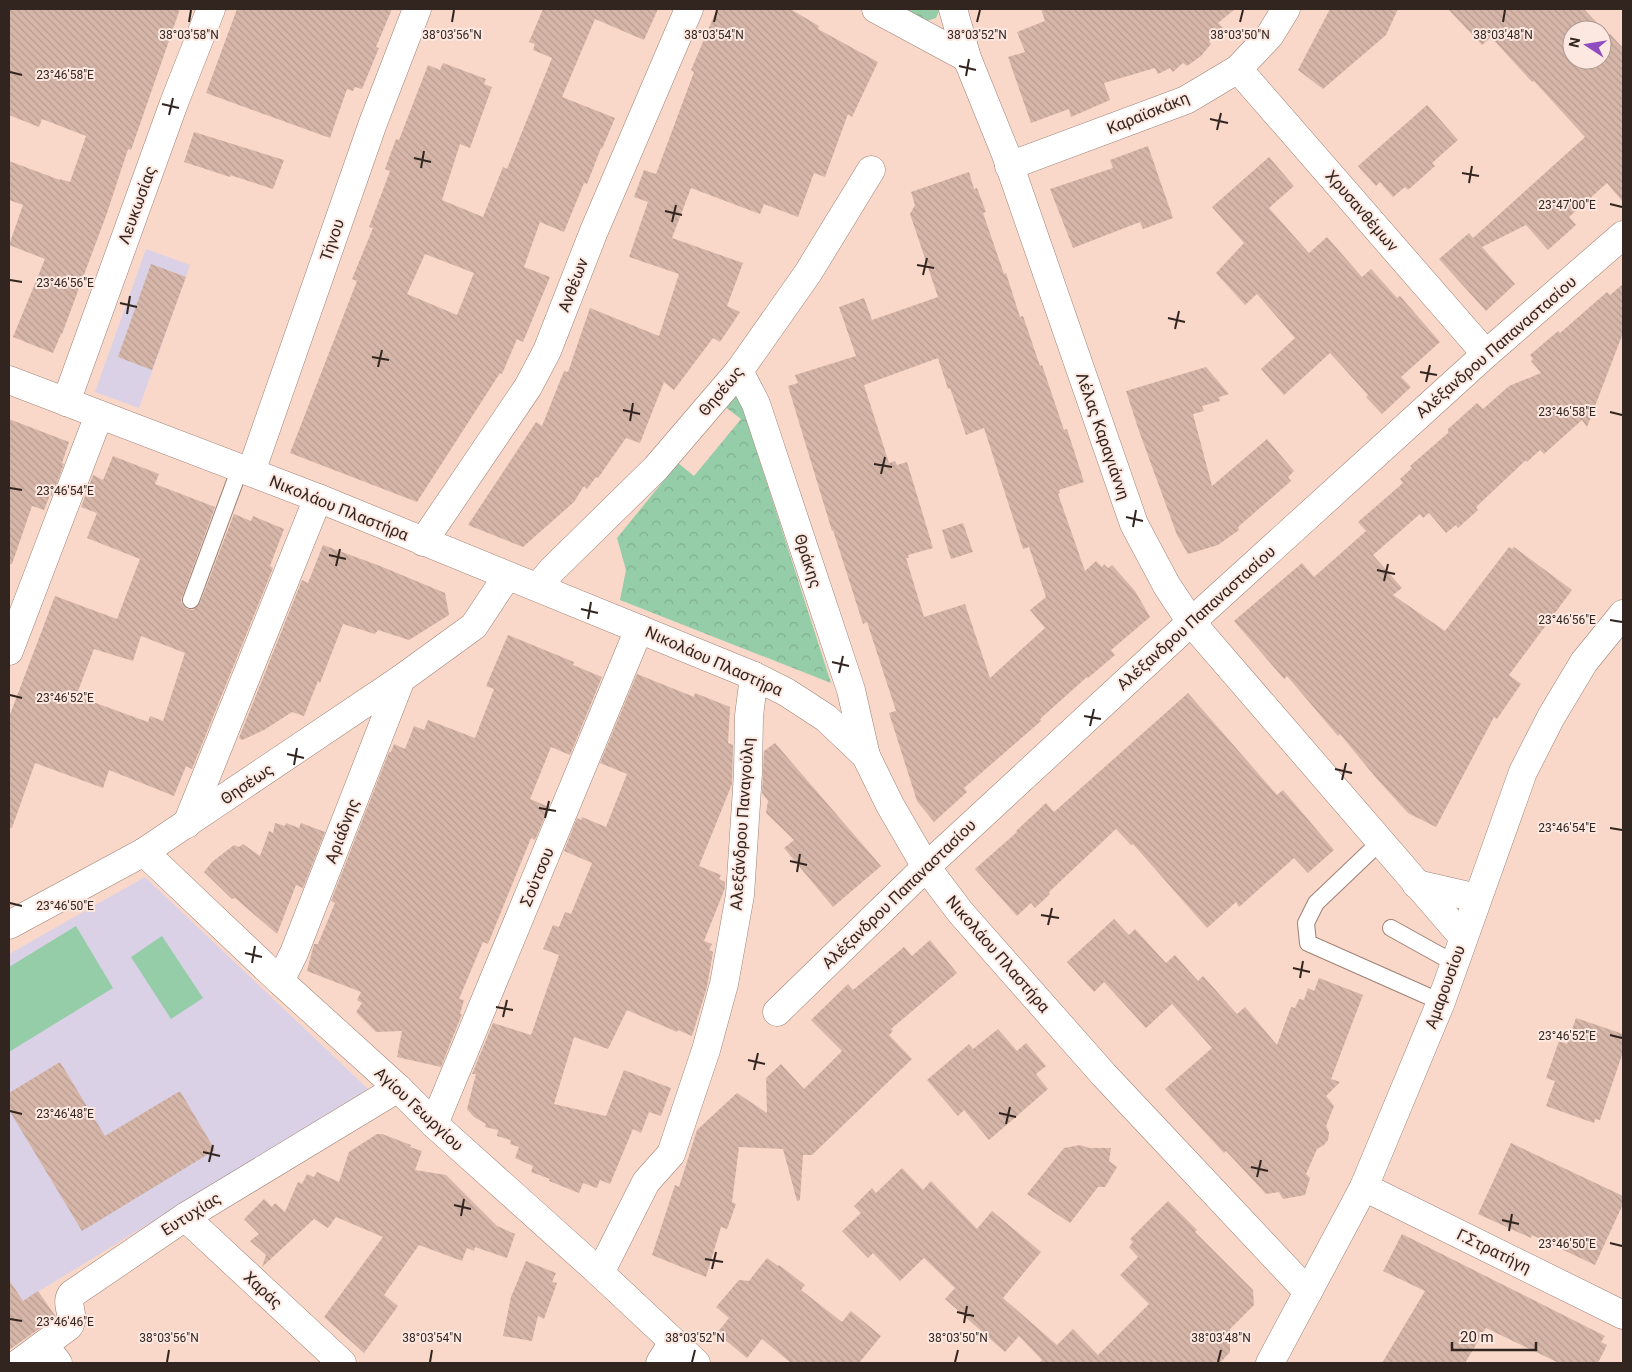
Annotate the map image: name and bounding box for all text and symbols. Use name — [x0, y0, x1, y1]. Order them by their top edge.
north arrow — [1562, 20, 1612, 70]
text: 38°03'58"N — [159, 28, 219, 42]
text: 38°03'56"N — [422, 28, 482, 42]
text: 38°03'54"N — [684, 28, 744, 42]
text: 38°03'52"N — [947, 28, 1007, 42]
text: 38°03'50"N — [1210, 28, 1270, 42]
text: 38°03'48"N — [1473, 28, 1533, 42]
text: N — [1565, 36, 1583, 49]
text: 23°46'58"E — [36, 68, 94, 82]
street label: Καραϊσκάκη — [1104, 88, 1192, 138]
street label: Λευκωσίας — [114, 163, 160, 247]
street label: Χρυσανθέμων — [1322, 167, 1403, 256]
text: 23°47'00"E — [1538, 198, 1596, 212]
street label: Τήνου — [316, 216, 348, 264]
street label: Ανθέων — [554, 255, 592, 315]
street label: Αλέξανδρου Παπαναστασίου — [1412, 272, 1580, 422]
text: 23°46'56"E — [36, 276, 94, 290]
street label: Θησέως — [695, 362, 747, 420]
street label: Λέλας Καραγιάννη — [1072, 370, 1134, 502]
text: 23°46'58"E — [1538, 405, 1596, 419]
street label: Νικολάου Πλαστήρα — [267, 471, 411, 545]
text: 23°46'54"E — [36, 484, 94, 498]
street label: Θράκης — [790, 532, 826, 590]
street label: Αλέξανδρου Παπαναστασίου — [1113, 542, 1279, 694]
text: 23°46'56"E — [1538, 613, 1596, 627]
street label: Νικολάου Πλαστήρα — [642, 622, 786, 700]
text: 23°46'52"E — [36, 691, 94, 705]
street label: Αλεξάνδρου Παναγούλη — [726, 737, 758, 911]
street label: Θησέως — [217, 760, 277, 808]
street label: Αριάδνης — [321, 796, 363, 866]
street label: Αλέξανδρου Παπαναστασίου — [818, 815, 980, 973]
text: 23°46'54"E — [1538, 821, 1596, 835]
street label: Σούτσου — [516, 845, 558, 909]
street label: Νικολάου Πλαστήρα — [942, 892, 1054, 1016]
text: 23°46'50"E — [36, 899, 94, 913]
street label: Αμαρουσίου — [1421, 943, 1469, 1031]
text: 23°46'52"E — [1538, 1029, 1596, 1043]
street label: Αγίου Γεωργίου — [371, 1063, 467, 1155]
text: 23°46'48"E — [36, 1107, 94, 1121]
street label: Ευτυχίας — [158, 1188, 224, 1240]
street label: Γ.Στρατήγη — [1454, 1225, 1534, 1277]
text: 23°46'50"E — [1538, 1237, 1596, 1251]
street label: Χαράς — [240, 1267, 286, 1313]
text: 23°46'46"E — [36, 1315, 94, 1329]
scale bar — [1452, 1320, 1536, 1352]
text: 20 m — [1460, 1328, 1494, 1346]
text: 38°03'56"N — [139, 1331, 199, 1345]
text: 38°03'54"N — [402, 1331, 462, 1345]
text: 38°03'52"N — [665, 1331, 725, 1345]
text: 38°03'50"N — [928, 1331, 988, 1345]
text: 38°03'48"N — [1191, 1331, 1251, 1345]

